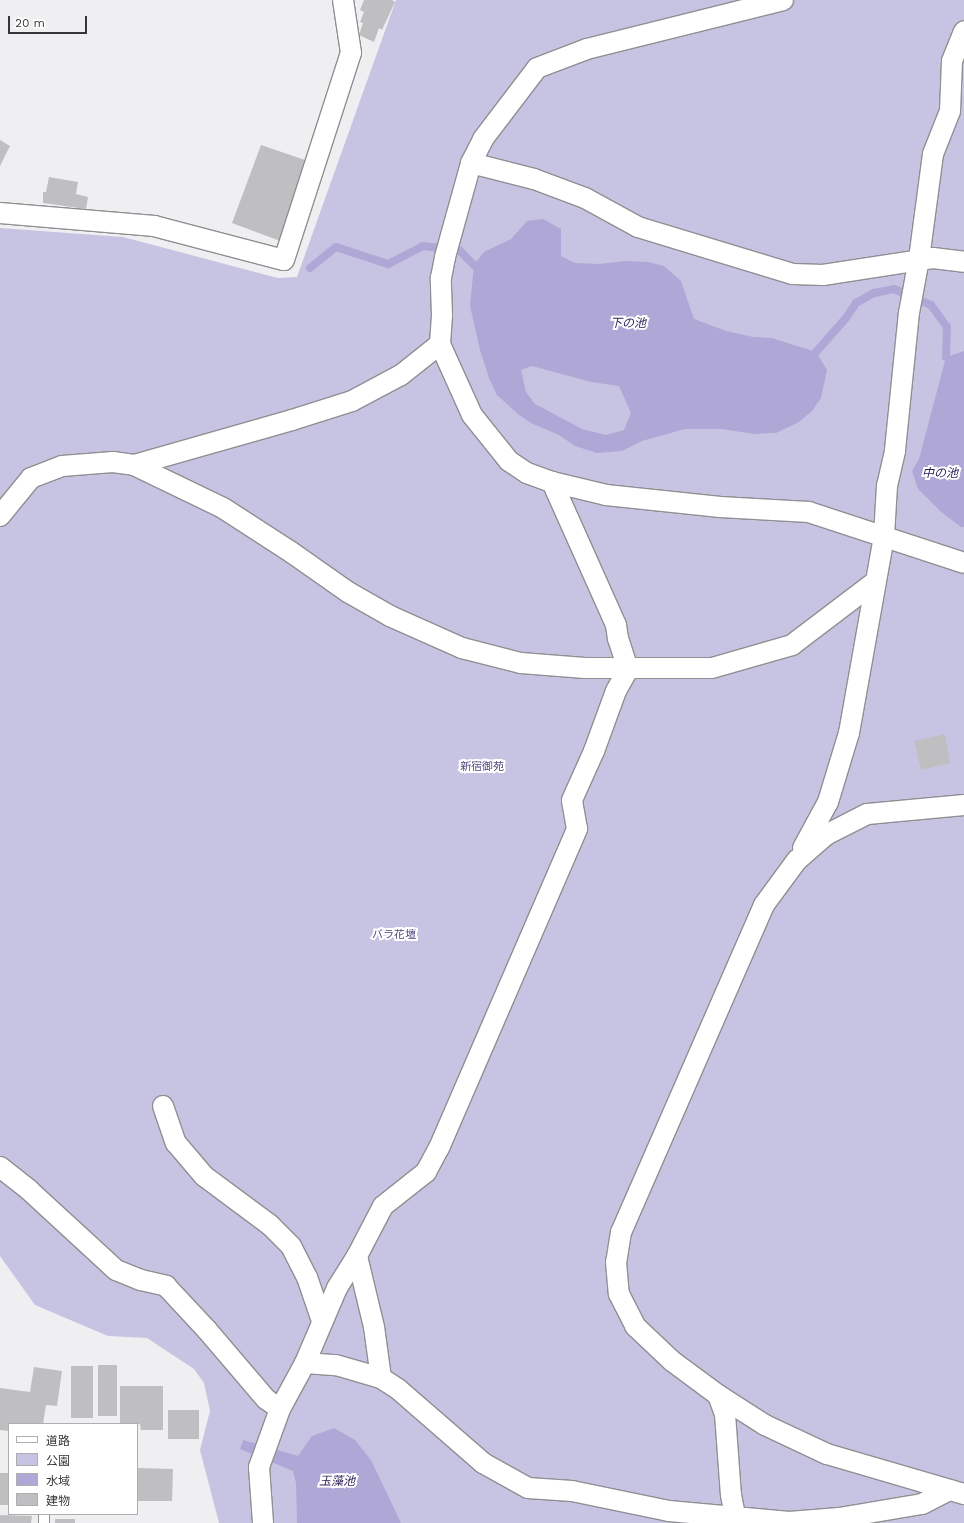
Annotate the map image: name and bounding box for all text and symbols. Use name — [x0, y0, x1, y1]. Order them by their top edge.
scale bar — [10, 8, 89, 34]
text: 20 m — [15, 16, 45, 30]
water label: 下の池 — [610, 317, 646, 331]
water label: 中の池 — [922, 467, 958, 481]
park label: 新宿御苑 — [460, 760, 504, 774]
park label: バラ花壇 — [372, 928, 416, 942]
legend — [8, 1423, 138, 1515]
text: 道路 — [46, 1434, 70, 1448]
text: 公園 — [46, 1454, 70, 1468]
text: 水域 — [46, 1474, 70, 1488]
water label: 玉藻池 — [319, 1475, 355, 1489]
text: 建物 — [46, 1494, 70, 1508]

